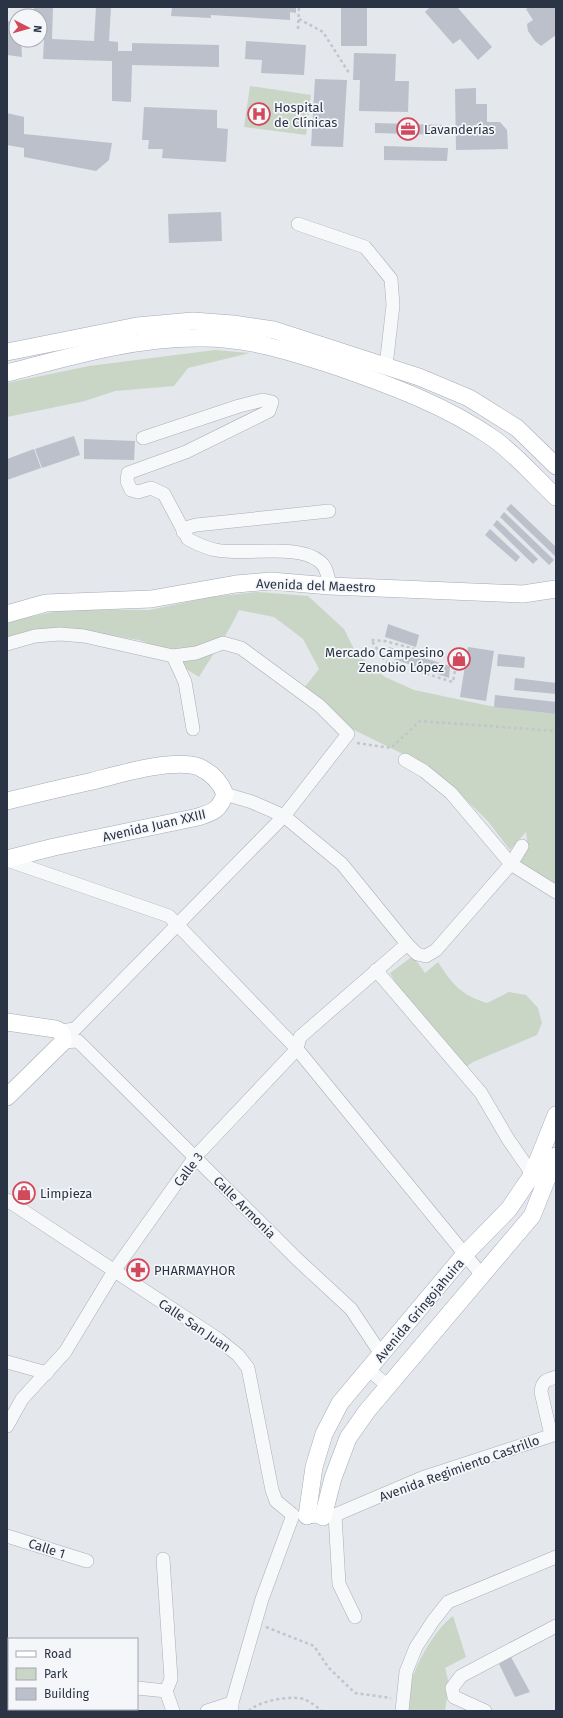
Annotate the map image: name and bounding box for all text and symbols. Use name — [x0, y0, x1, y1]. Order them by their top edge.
north arrow — [8, 8, 48, 48]
text: N — [31, 25, 44, 33]
place label: Hospital de Clínicas — [274, 100, 337, 130]
hospital icon: Hospital de Clínicas — [246, 101, 272, 127]
office icon: Lavanderías — [395, 116, 421, 142]
place label: Lavanderías — [424, 122, 495, 137]
street label: Avenida del Maestro — [256, 576, 376, 595]
place label: Mercado Campesino Zenobio López — [325, 645, 444, 675]
shop icon: Mercado Campesino Zenobio López — [446, 646, 472, 672]
street label: Avenida Juan XXIII — [101, 806, 207, 845]
street label: Calle 3 — [171, 1149, 206, 1189]
street label: Calle Armonia — [210, 1173, 279, 1242]
shop icon: Limpieza — [11, 1180, 37, 1206]
place label: Limpieza — [40, 1186, 92, 1201]
street label: Avenida Gringojahuira — [372, 1256, 467, 1365]
pharmacy icon: PHARMAYHOR — [125, 1257, 151, 1283]
place label: PHARMAYHOR — [154, 1263, 236, 1278]
street label: Calle San Juan — [156, 1296, 234, 1355]
street label: Avenida Regimiento Castrillo — [377, 1432, 541, 1504]
street label: Calle 1 — [27, 1536, 67, 1561]
legend — [8, 1638, 138, 1710]
text: Road — [44, 1647, 72, 1661]
text: Park — [44, 1667, 68, 1681]
text: Building — [44, 1687, 90, 1701]

